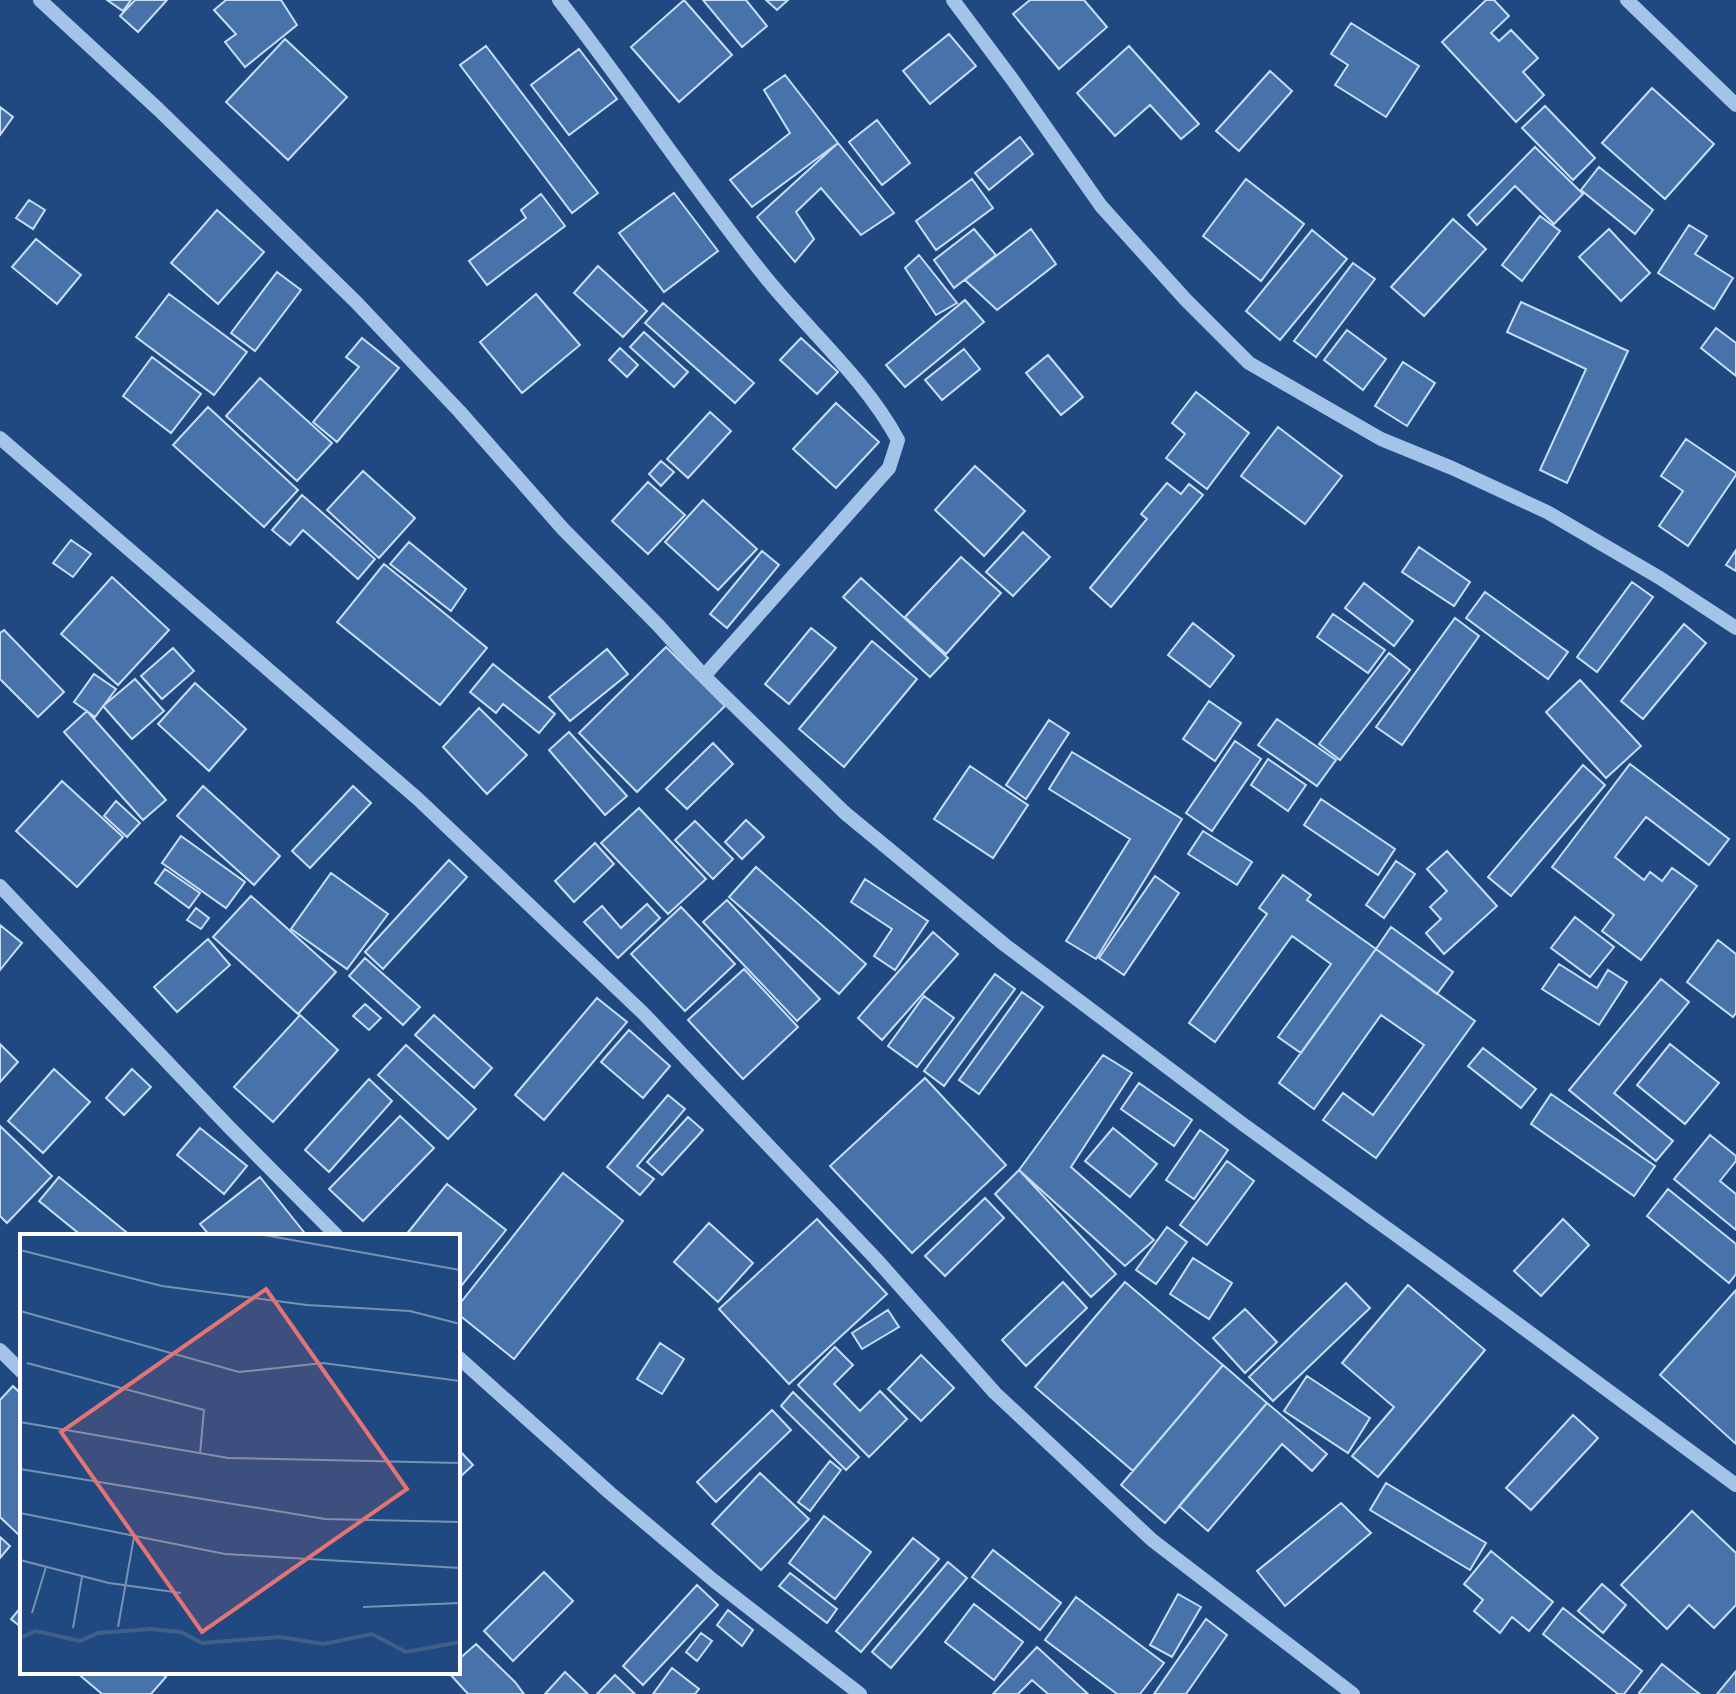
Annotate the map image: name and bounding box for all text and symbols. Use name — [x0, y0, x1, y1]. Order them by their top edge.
inset map — [20, 1234, 460, 1674]

